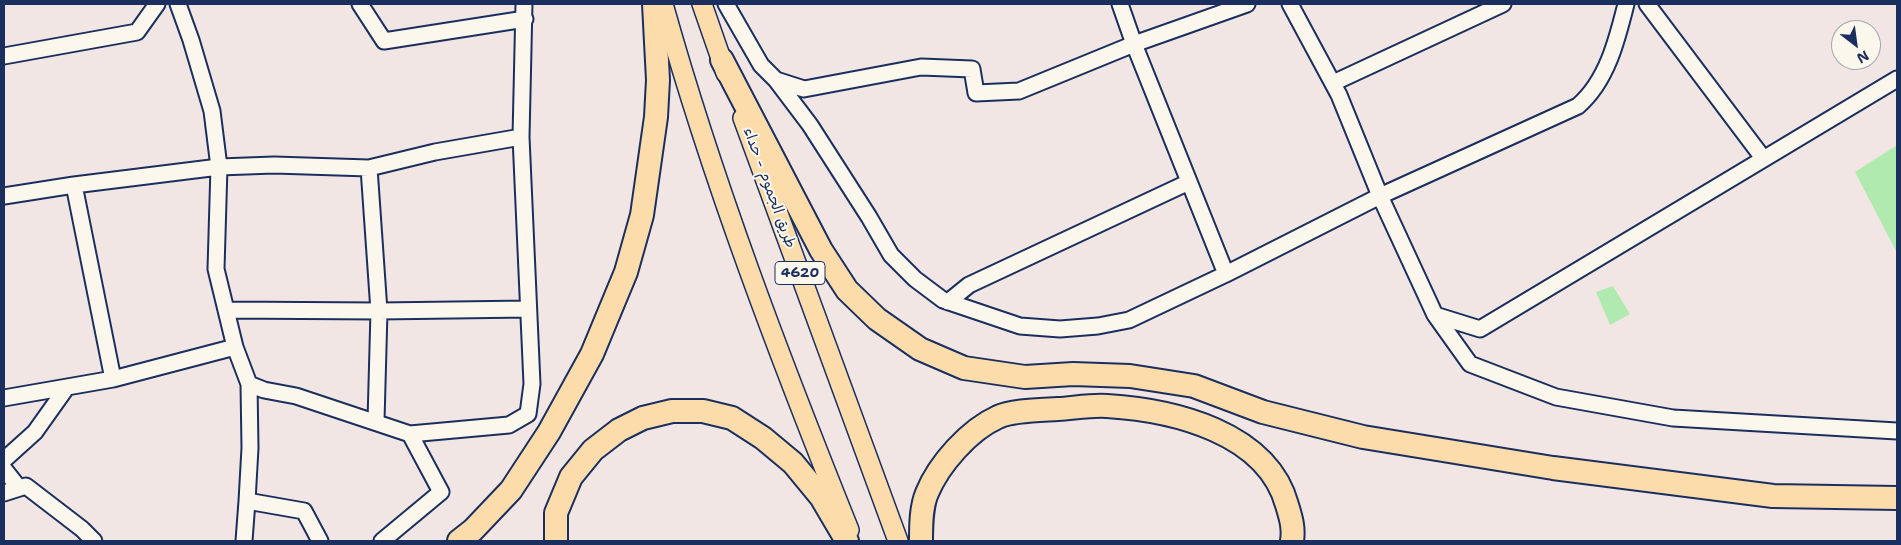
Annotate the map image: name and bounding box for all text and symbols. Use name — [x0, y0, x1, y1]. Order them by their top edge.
north arrow — [1831, 20, 1881, 70]
text: N — [1854, 47, 1872, 68]
street label: طريق الجموم - حداء — [739, 125, 799, 251]
road number: 4620 — [775, 262, 825, 284]

